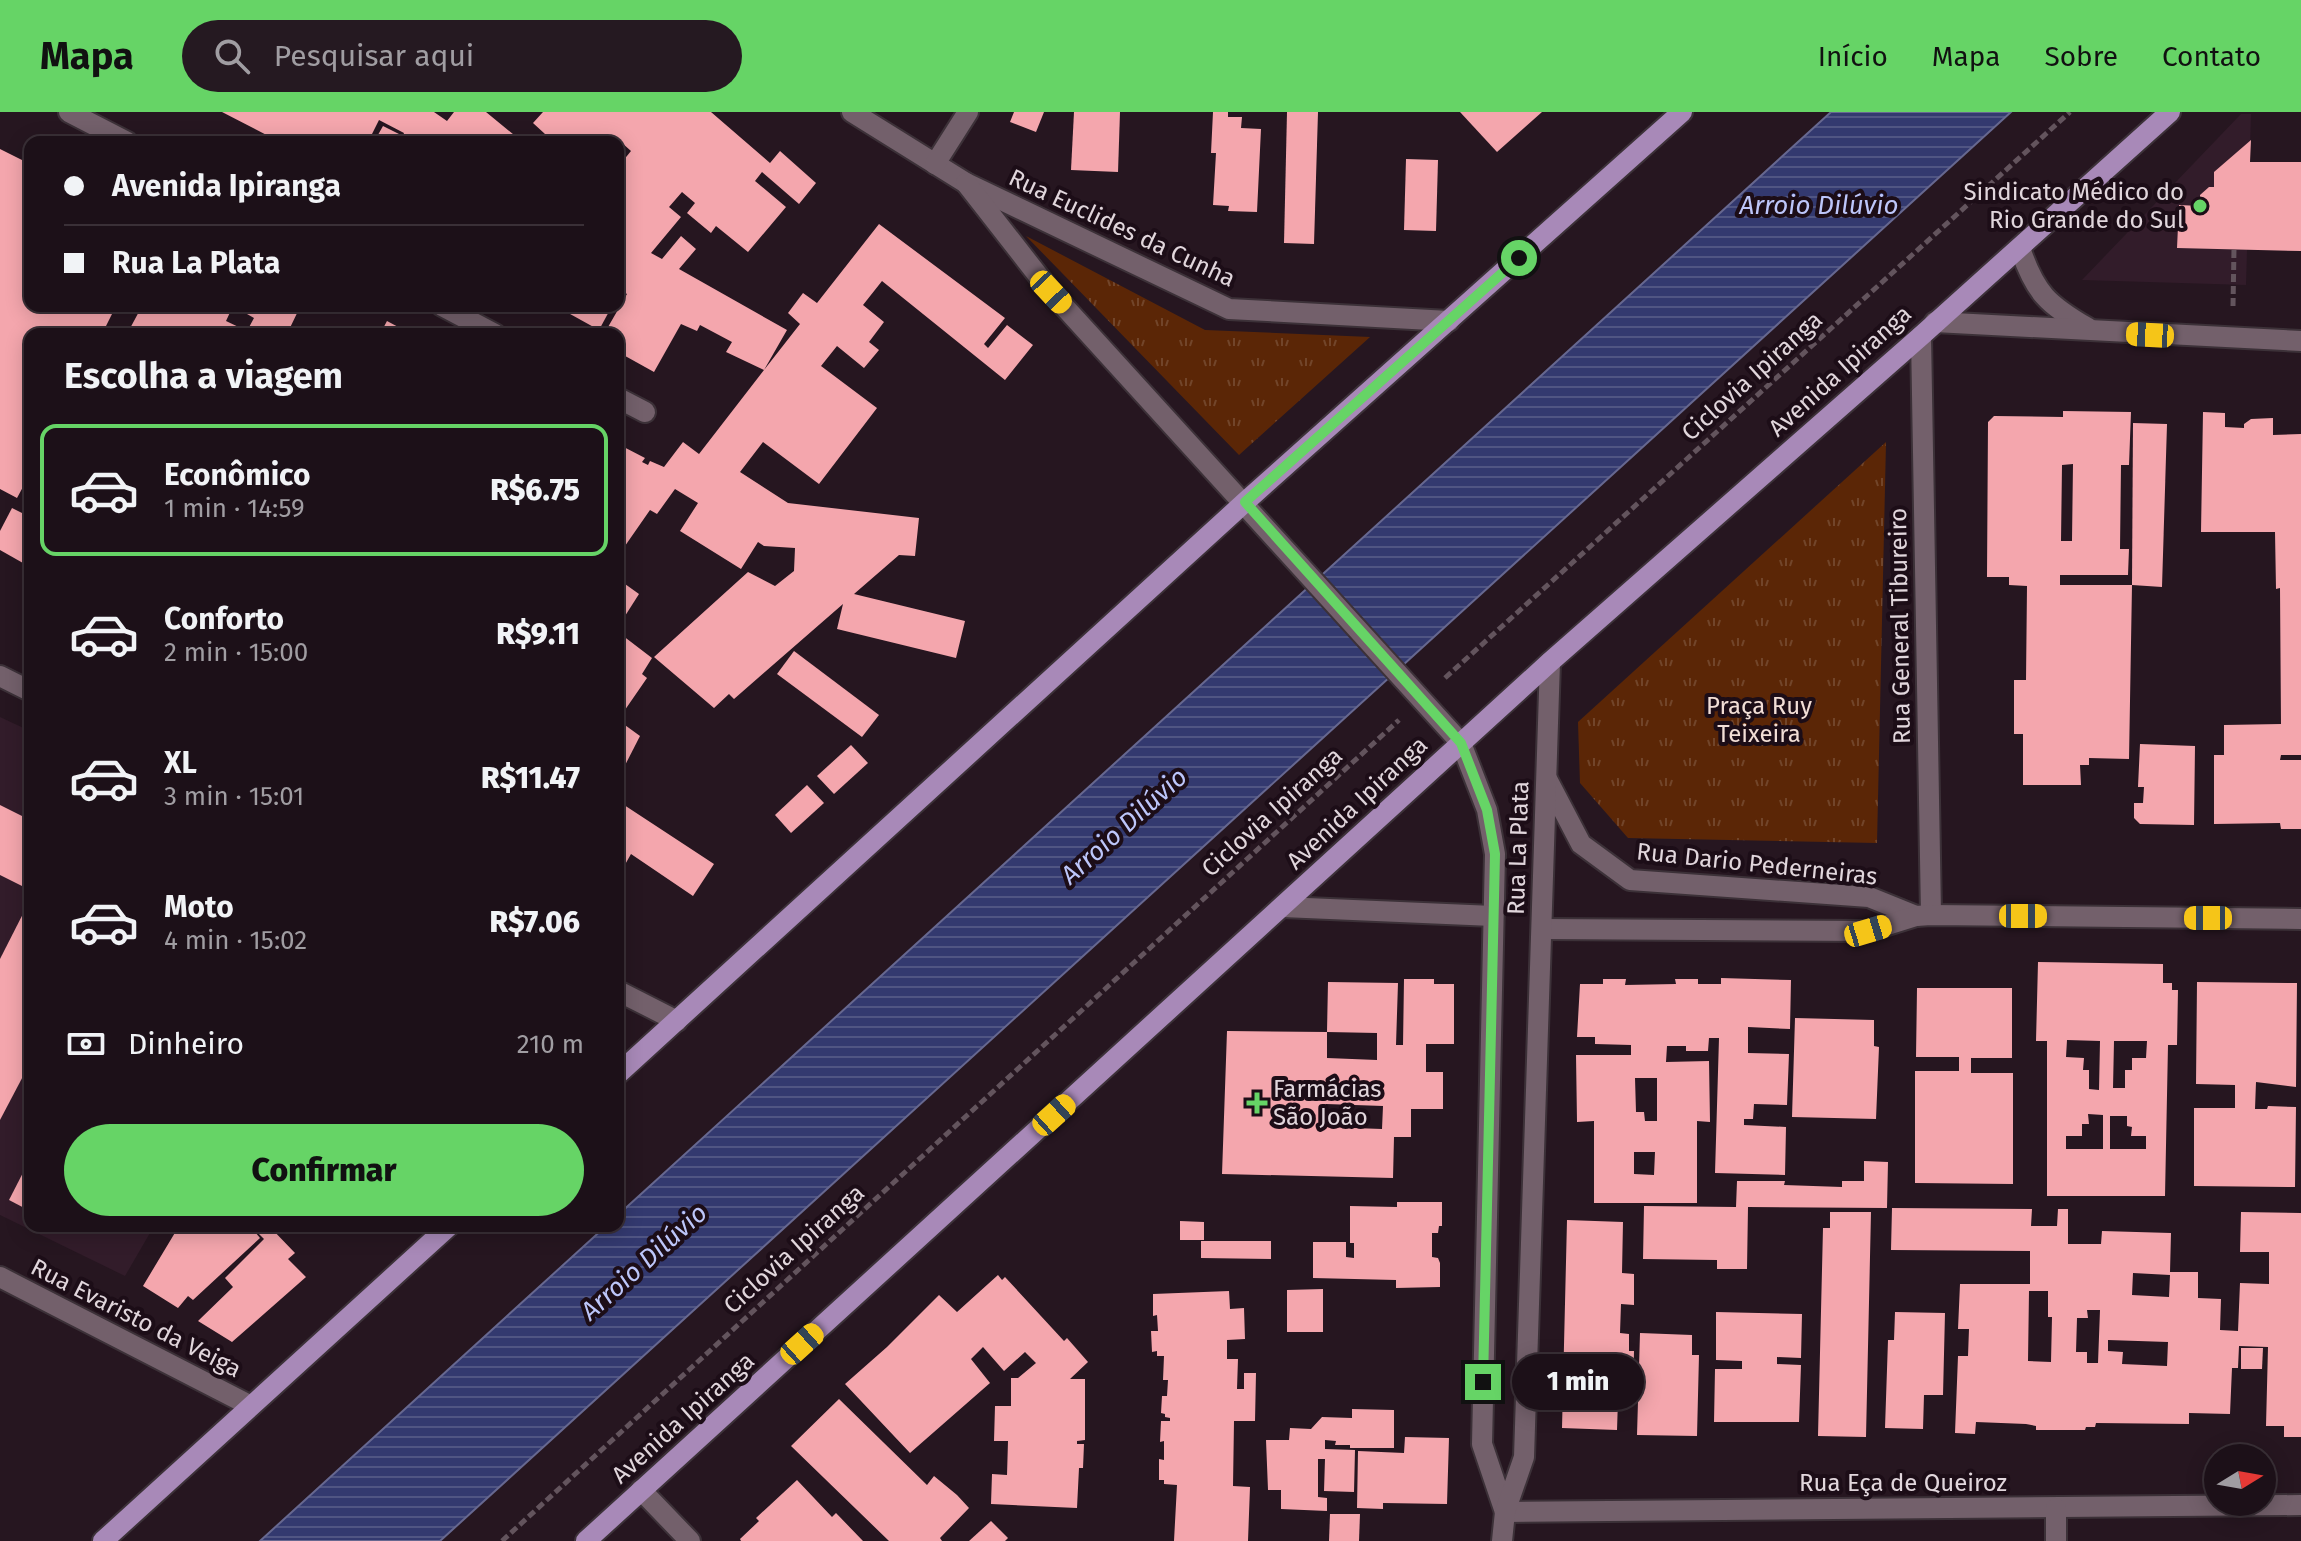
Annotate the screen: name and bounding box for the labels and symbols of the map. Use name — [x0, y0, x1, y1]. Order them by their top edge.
street label: Rua Euclides da Cunha — [1004, 163, 1240, 293]
place label: Sindicato Médico do Rio Grande do Sul — [1963, 178, 2184, 234]
water label: Arroio Dilúvio — [1738, 190, 1899, 221]
marker: Sindicato Médico do Rio Grande do Sul — [2191, 197, 2209, 215]
route start — [1501, 240, 1537, 276]
car — [1026, 266, 1076, 318]
street label: Avenida Ipiranga — [1763, 300, 1917, 442]
street label: Ciclovia Ipiranga — [1676, 306, 1828, 446]
car — [2125, 322, 2175, 348]
street label: Rua General Tibureiro — [1884, 508, 1916, 744]
park label: Praça Ruy Teixeira — [1706, 692, 1812, 748]
street label: Avenida Ipiranga — [1281, 731, 1433, 875]
street label: Ciclovia Ipiranga — [1196, 742, 1348, 882]
water label: Arroio Dilúvio — [1054, 761, 1193, 891]
street label: Rua La Plata — [1502, 780, 1534, 916]
street label: Rua Dario Pederneiras — [1635, 837, 1879, 891]
car — [1999, 904, 2047, 928]
car — [2184, 906, 2232, 930]
car — [1842, 913, 1894, 949]
place label: Farmácias São João — [1273, 1075, 1382, 1131]
car — [1028, 1090, 1080, 1140]
marker: Farmácias São João — [1248, 1094, 1266, 1112]
street label: Ciclovia Ipiranga — [718, 1179, 870, 1319]
water label: Arroio Dilúvio — [574, 1197, 713, 1327]
street label: Rua Evaristo da Veiga — [26, 1253, 246, 1383]
car — [776, 1319, 828, 1369]
street label: Avenida Ipiranga — [606, 1347, 760, 1489]
callout: 1 min — [1511, 1354, 1643, 1410]
route end — [1465, 1364, 1501, 1400]
north arrow — [2204, 1444, 2276, 1516]
street label: Rua Eça de Queiroz — [1799, 1469, 2007, 1497]

